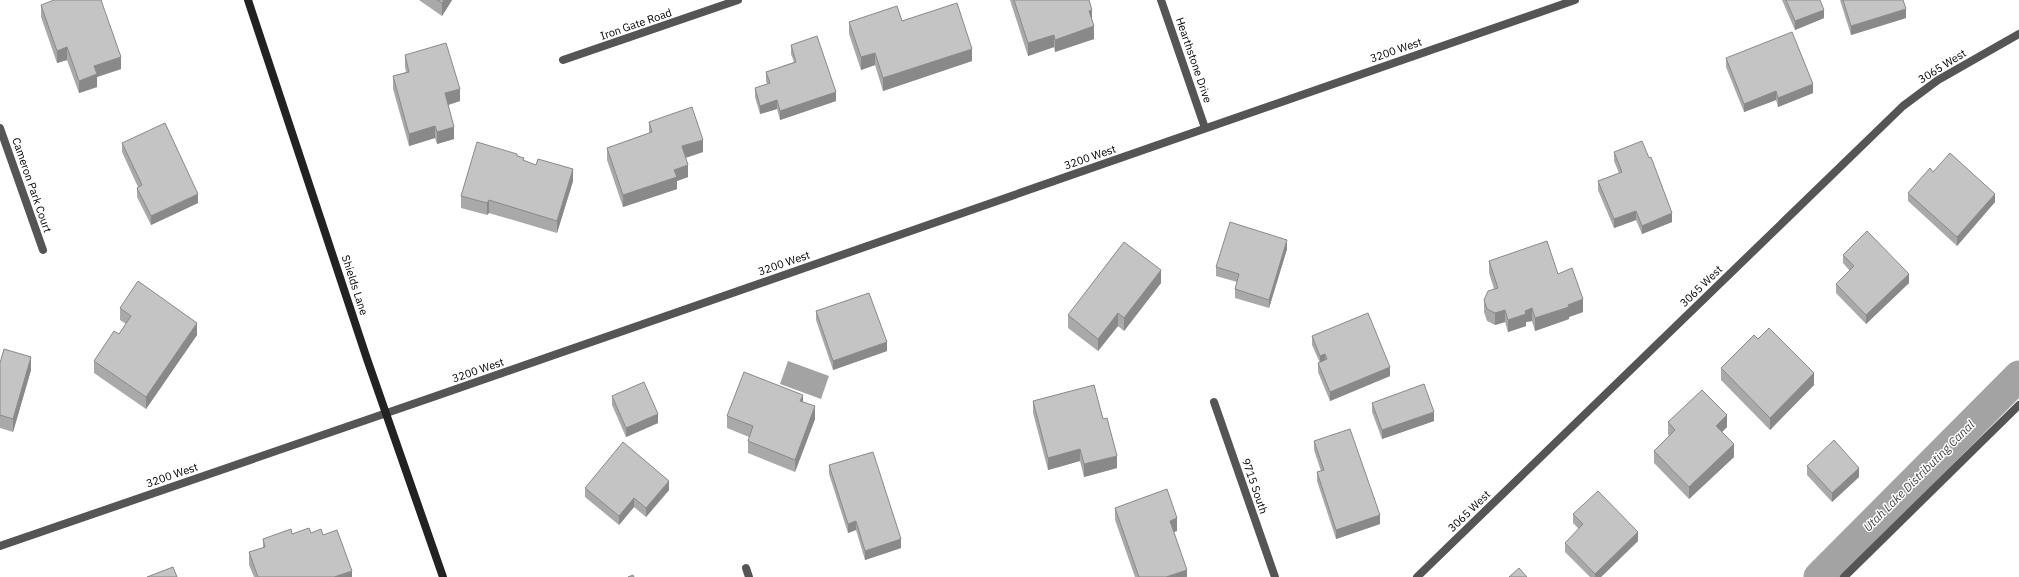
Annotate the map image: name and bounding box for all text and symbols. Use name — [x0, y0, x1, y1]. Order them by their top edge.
street label: Iron Gate Road — [598, 5, 674, 43]
street label: Hearthstone Drive — [1173, 15, 1215, 105]
street label: 3200 West — [1368, 35, 1424, 65]
street label: 3065 West — [1915, 46, 1969, 86]
street label: Cameron Park Court — [9, 136, 55, 234]
street label: 3200 West — [1062, 142, 1118, 172]
street label: 3200 West — [756, 248, 812, 278]
street label: Shields Lane — [339, 253, 371, 317]
street label: 3065 West — [1677, 262, 1725, 310]
street label: 3200 West — [450, 355, 506, 385]
water label: Utah Lake Distributing Canal — [1860, 416, 1978, 534]
street label: 9715 South — [1239, 456, 1271, 516]
street label: 3200 West — [144, 460, 200, 490]
street label: 3065 West — [1445, 487, 1493, 535]

